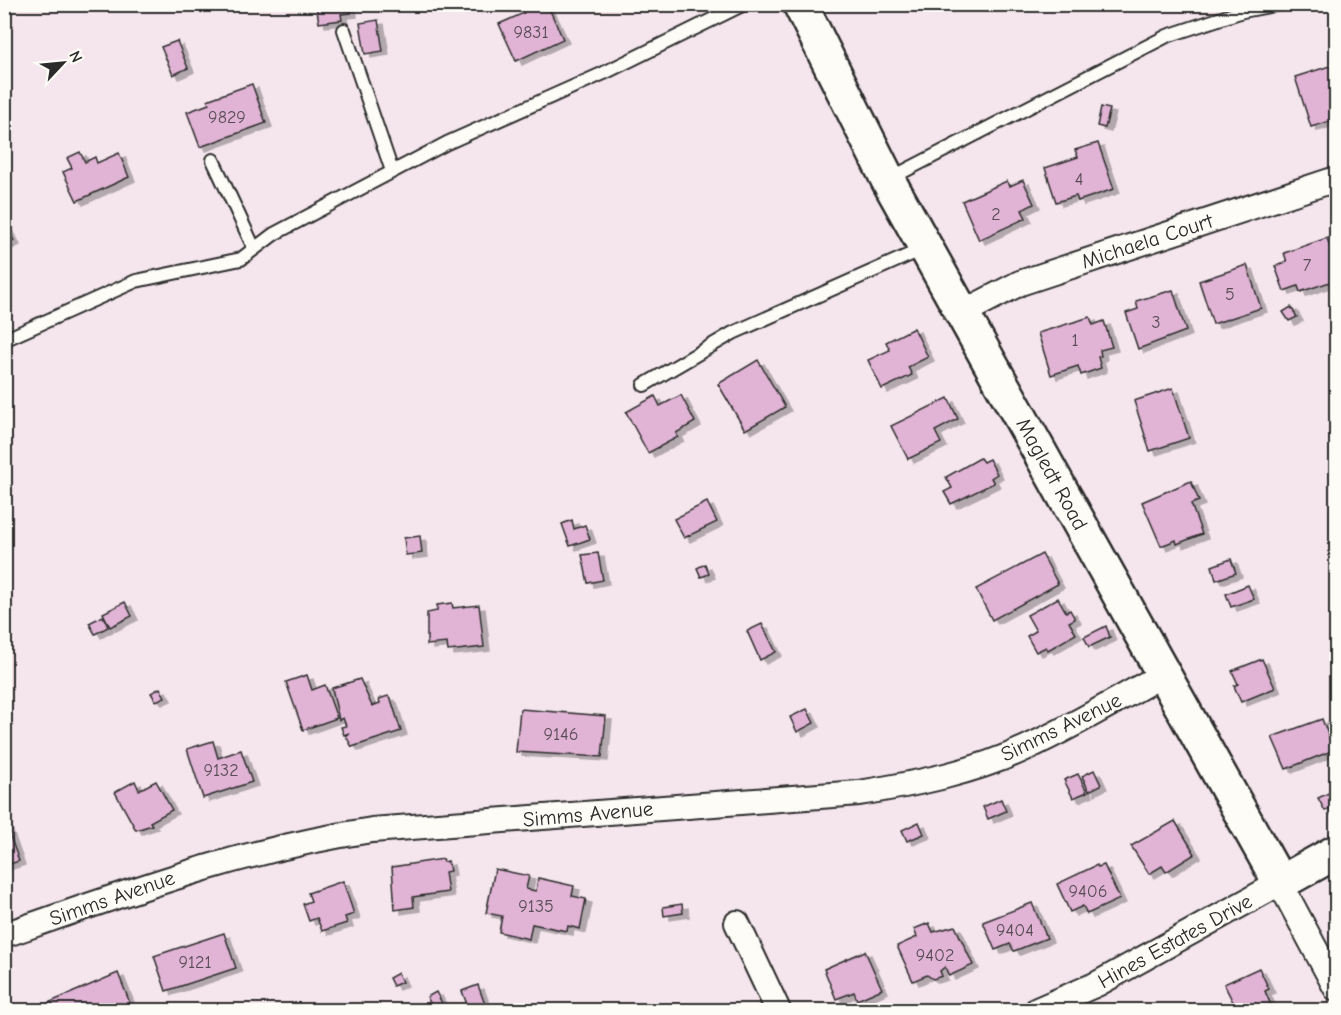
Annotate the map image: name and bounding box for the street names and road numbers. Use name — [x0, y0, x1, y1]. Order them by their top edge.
street label: Michaela Court — [1078, 208, 1217, 274]
street label: Magledt Road — [1011, 414, 1093, 534]
street label: Simms Avenue — [997, 688, 1125, 766]
street label: Simms Avenue — [522, 796, 654, 832]
street label: Simms Avenue — [46, 865, 178, 931]
street label: Hines Estates Drive — [1094, 889, 1256, 993]

